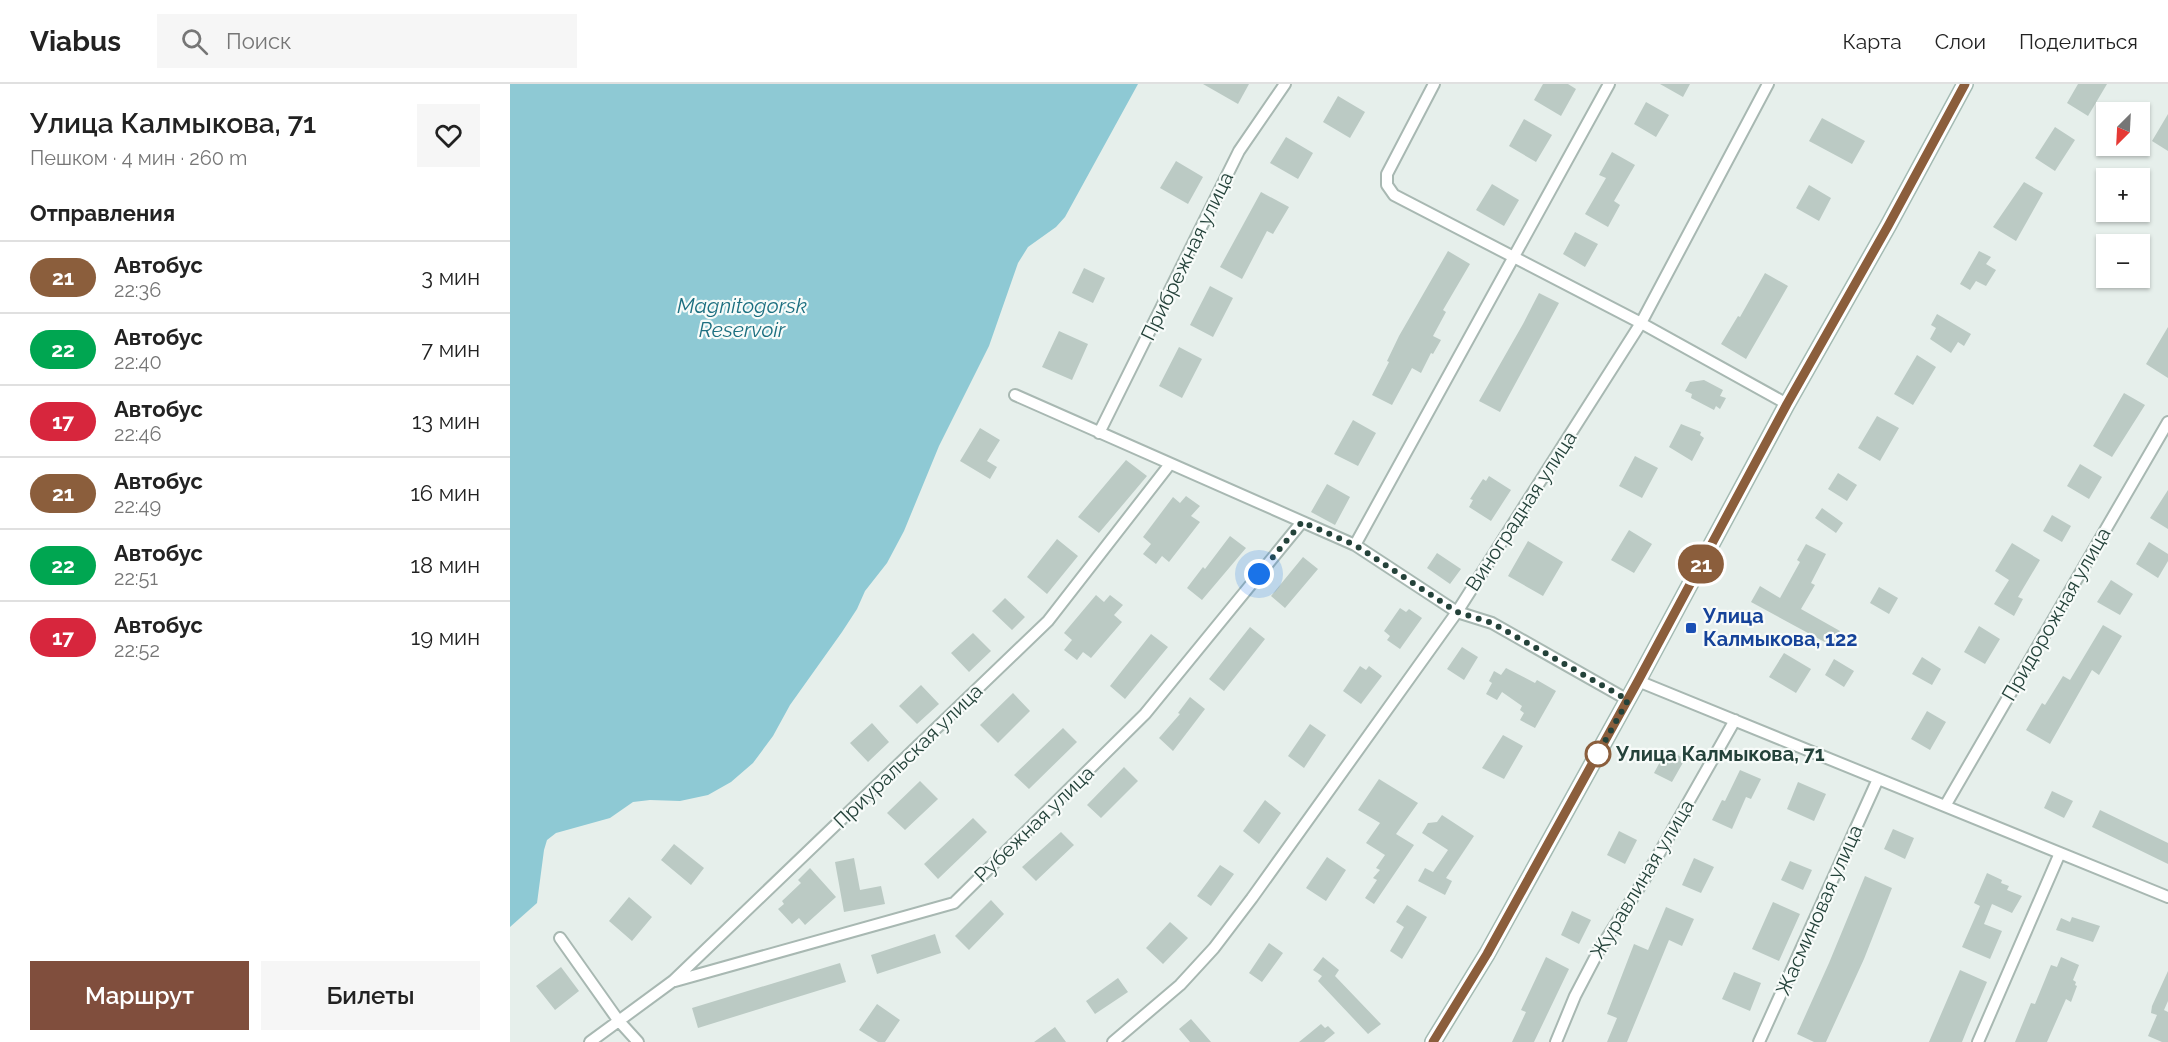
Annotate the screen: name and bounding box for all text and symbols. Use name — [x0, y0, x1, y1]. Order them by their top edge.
search box — [157, 14, 577, 68]
text: Viabus — [30, 25, 121, 58]
icon: search — [178, 25, 211, 58]
text: Поиск — [226, 28, 291, 54]
text: Карта — [1843, 29, 1902, 54]
text: Слои — [1935, 29, 1986, 54]
text: Поделиться — [2019, 29, 2138, 54]
north arrow — [2096, 102, 2150, 156]
map controls — [2096, 102, 2150, 288]
button: heart — [417, 104, 480, 167]
text: Улица Калмыкова, 71 — [30, 107, 316, 140]
text: Пешком · 4 мин · 260 m — [30, 146, 248, 170]
street label: Прибрежная улица — [1136, 168, 1238, 344]
button: + — [2096, 168, 2150, 222]
text: Отправления — [30, 200, 175, 226]
button: − — [2096, 234, 2150, 288]
text: Автобус — [114, 252, 203, 278]
text: 3 мин — [421, 264, 480, 290]
text: 21 — [52, 265, 74, 290]
text: 22:36 — [114, 278, 161, 302]
water label: Magnitogorsk Reservoir — [677, 293, 807, 342]
text: Автобус — [114, 324, 203, 350]
text: 7 мин — [421, 336, 480, 362]
text: 22 — [51, 337, 75, 362]
text: 22:40 — [114, 350, 162, 374]
text: Автобус — [114, 396, 203, 422]
text: 13 мин — [412, 408, 480, 434]
text: 17 — [52, 409, 74, 434]
text: 22:46 — [114, 422, 162, 446]
street label: Виноградная улица — [1460, 427, 1582, 595]
text: Автобус — [114, 468, 203, 494]
text: 16 мин — [410, 480, 480, 506]
text: 21 — [52, 481, 74, 506]
text: 22:49 — [114, 494, 161, 518]
street label: Придорожная улица — [1997, 523, 2115, 705]
text: Автобус — [114, 540, 203, 566]
line badge: 21 — [1674, 544, 1728, 584]
text: 18 мин — [411, 552, 480, 578]
text: 21 — [1690, 552, 1712, 577]
text: 22 — [51, 553, 75, 578]
your location — [1244, 559, 1274, 589]
text: 22:51 — [114, 566, 158, 590]
place label: Улица Калмыкова, 122 — [1702, 604, 1858, 651]
text: Автобус — [114, 612, 203, 638]
marker: Улица Калмыкова, 122 — [1684, 621, 1698, 635]
text: 19 мин — [411, 624, 480, 650]
text: 17 — [52, 625, 74, 650]
text: 22:52 — [114, 638, 160, 662]
street label: Приуральская улица — [829, 679, 987, 833]
marker: Улица Калмыкова, 71 — [1585, 741, 1611, 767]
place label: Улица Калмыкова, 71 — [1615, 742, 1825, 766]
street label: Рубежная улица — [969, 761, 1099, 887]
street label: Журавлиная улица — [1585, 795, 1699, 963]
street label: Жасминовая улица — [1771, 821, 1867, 999]
button: Маршрут — [30, 961, 249, 1030]
button: Билеты — [261, 961, 480, 1030]

